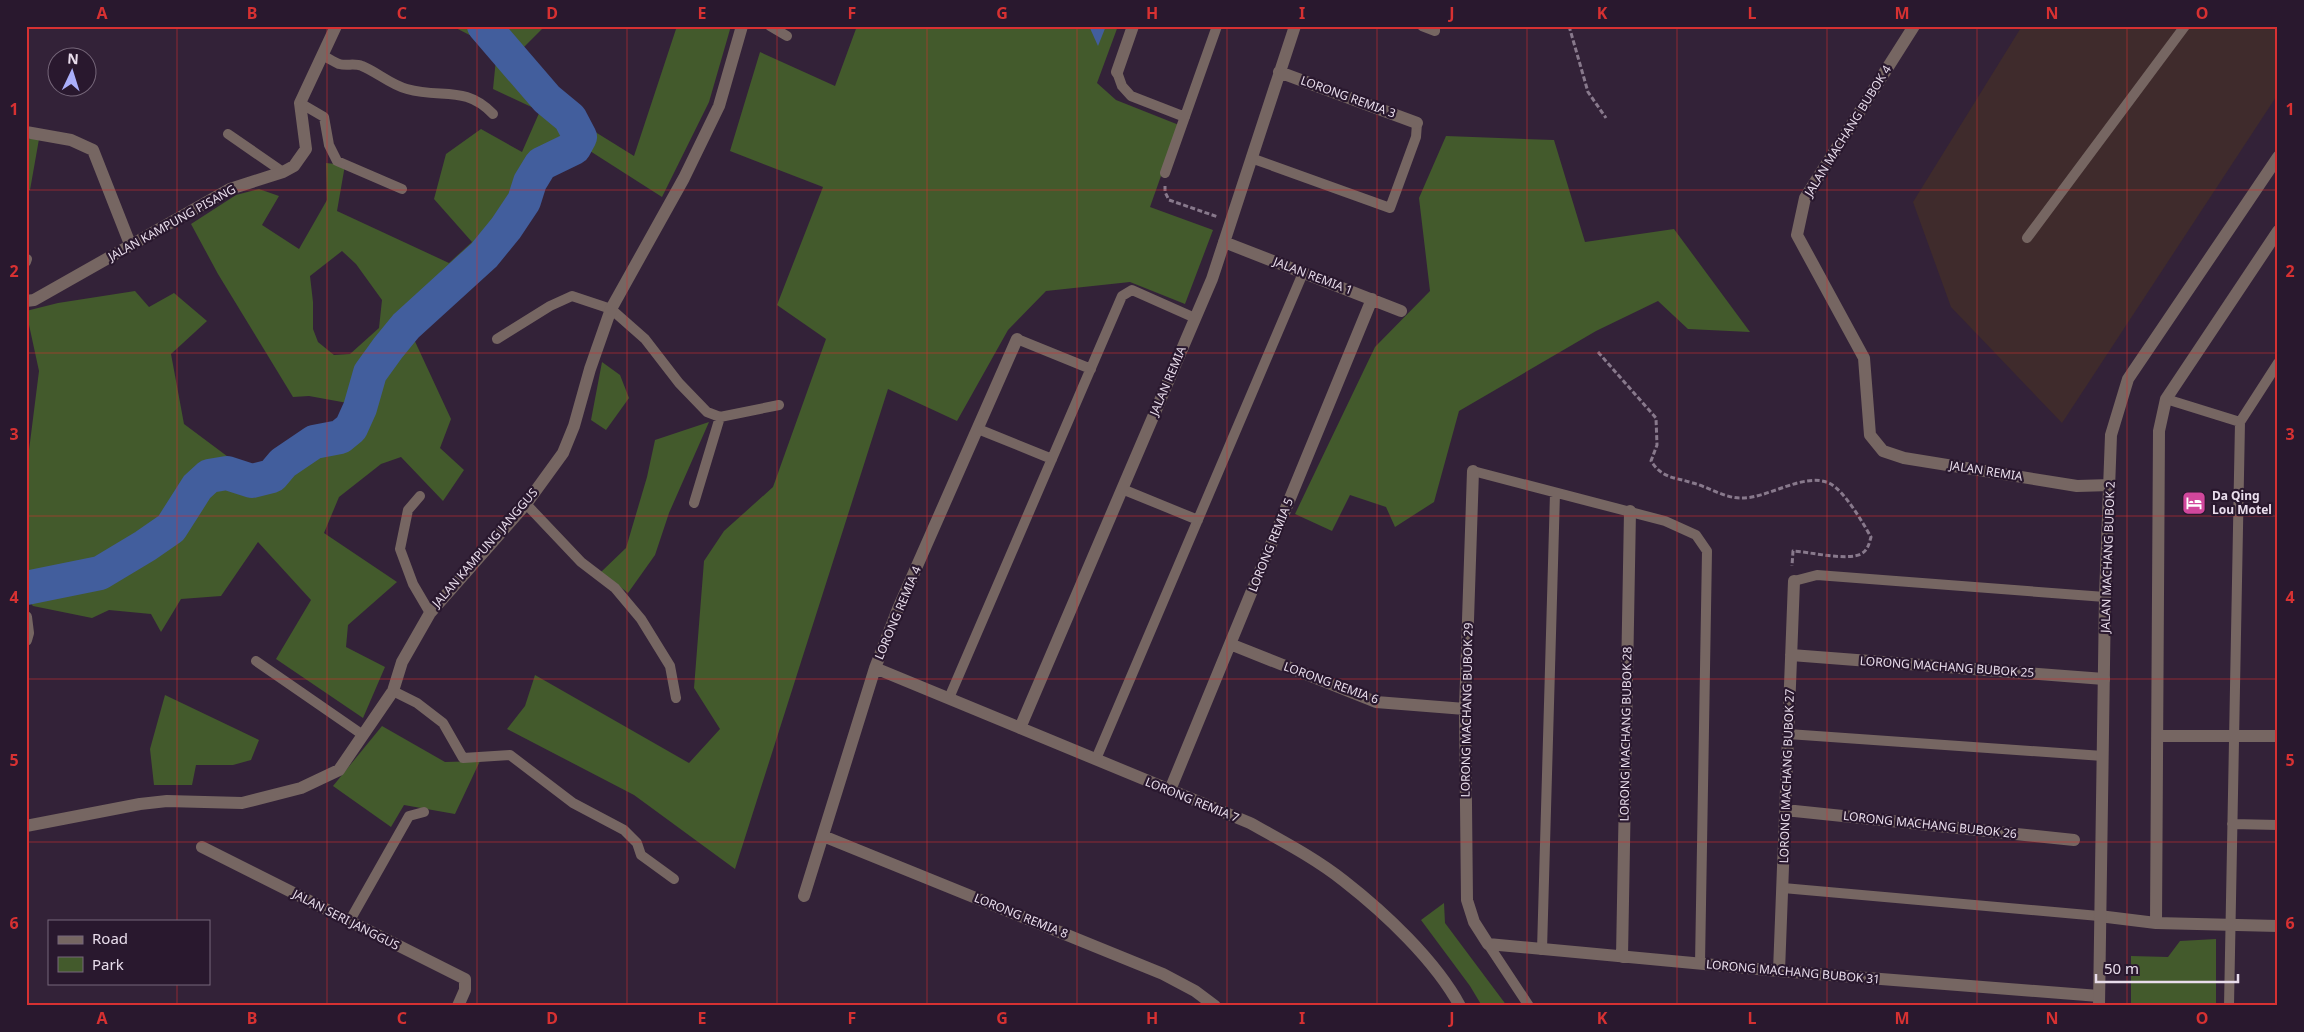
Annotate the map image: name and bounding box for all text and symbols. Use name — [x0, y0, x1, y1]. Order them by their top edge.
text: A — [96, 2, 108, 24]
text: B — [247, 2, 257, 24]
text: C — [397, 2, 407, 24]
text: D — [546, 2, 558, 24]
text: E — [698, 2, 707, 24]
text: F — [848, 2, 856, 24]
text: G — [996, 2, 1008, 24]
text: H — [1146, 2, 1158, 24]
text: I — [1299, 2, 1305, 24]
text: J — [1447, 2, 1455, 24]
text: K — [1597, 2, 1608, 24]
text: L — [1748, 2, 1757, 24]
text: M — [1894, 2, 1910, 24]
text: N — [2045, 2, 2059, 24]
text: O — [2196, 2, 2208, 24]
north arrow — [48, 48, 98, 98]
text: N — [67, 49, 79, 68]
street label: JALAN MACHANG BUBOK 4 — [1800, 62, 1895, 200]
street label: LORONG REMIA 3 — [1298, 71, 1398, 122]
text: 1 — [9, 98, 19, 120]
text: 1 — [2285, 98, 2295, 120]
street label: JALAN KAMPUNG PISANG — [104, 180, 239, 265]
street label: JALAN REMIA 1 — [1270, 252, 1355, 299]
text: 2 — [9, 260, 19, 282]
text: 2 — [2285, 260, 2295, 282]
street label: JALAN REMIA — [1145, 343, 1190, 419]
text: 3 — [9, 423, 19, 445]
text: 3 — [2285, 423, 2295, 445]
street label: JALAN REMIA — [1947, 456, 2024, 485]
street label: JALAN MACHANG BUBOK 2 — [2096, 481, 2119, 634]
street label: JALAN KAMPUNG JANGGUS — [427, 484, 542, 612]
place label: Da Qing Lou Motel — [2212, 487, 2272, 518]
hotel icon: Da Qing Lou Motel — [2181, 490, 2207, 516]
street label: LORONG REMIA 5 — [1244, 495, 1297, 594]
street label: LORONG REMIA 4 — [870, 563, 925, 662]
text: 4 — [9, 586, 19, 608]
text: 4 — [2285, 586, 2295, 608]
street label: LORONG MACHANG BUBOK 29 — [1456, 622, 1477, 797]
street label: LORONG MACHANG BUBOK 28 — [1615, 646, 1636, 821]
street label: LORONG MACHANG BUBOK 25 — [1859, 652, 2035, 681]
street label: LORONG REMIA 6 — [1281, 657, 1381, 708]
street label: LORONG MACHANG BUBOK 27 — [1775, 688, 1798, 864]
text: 5 — [9, 749, 19, 771]
text: 5 — [2285, 749, 2295, 771]
street label: LORONG REMIA 7 — [1143, 773, 1242, 826]
street label: LORONG MACHANG BUBOK 26 — [1842, 807, 2018, 842]
street label: JALAN SERI JANGGUS — [289, 885, 403, 954]
street label: LORONG REMIA 8 — [972, 889, 1071, 942]
text: 6 — [9, 912, 19, 934]
text: 6 — [2285, 912, 2295, 934]
legend — [48, 920, 210, 984]
text: Road — [92, 928, 128, 948]
scale bar — [2096, 952, 2239, 984]
text: Park — [92, 954, 124, 974]
street label: LORONG MACHANG BUBOK 31 — [1705, 955, 1881, 988]
text: 50 m — [2104, 958, 2139, 978]
text: A — [96, 1007, 108, 1029]
text: B — [247, 1007, 257, 1029]
text: C — [397, 1007, 407, 1029]
text: D — [546, 1007, 558, 1029]
text: E — [698, 1007, 707, 1029]
text: F — [848, 1007, 856, 1029]
text: G — [996, 1007, 1008, 1029]
text: H — [1146, 1007, 1158, 1029]
text: I — [1299, 1007, 1305, 1029]
text: J — [1447, 1007, 1455, 1029]
text: K — [1597, 1007, 1608, 1029]
text: L — [1748, 1007, 1757, 1029]
text: M — [1894, 1007, 1910, 1029]
text: N — [2045, 1007, 2059, 1029]
text: O — [2196, 1007, 2208, 1029]

